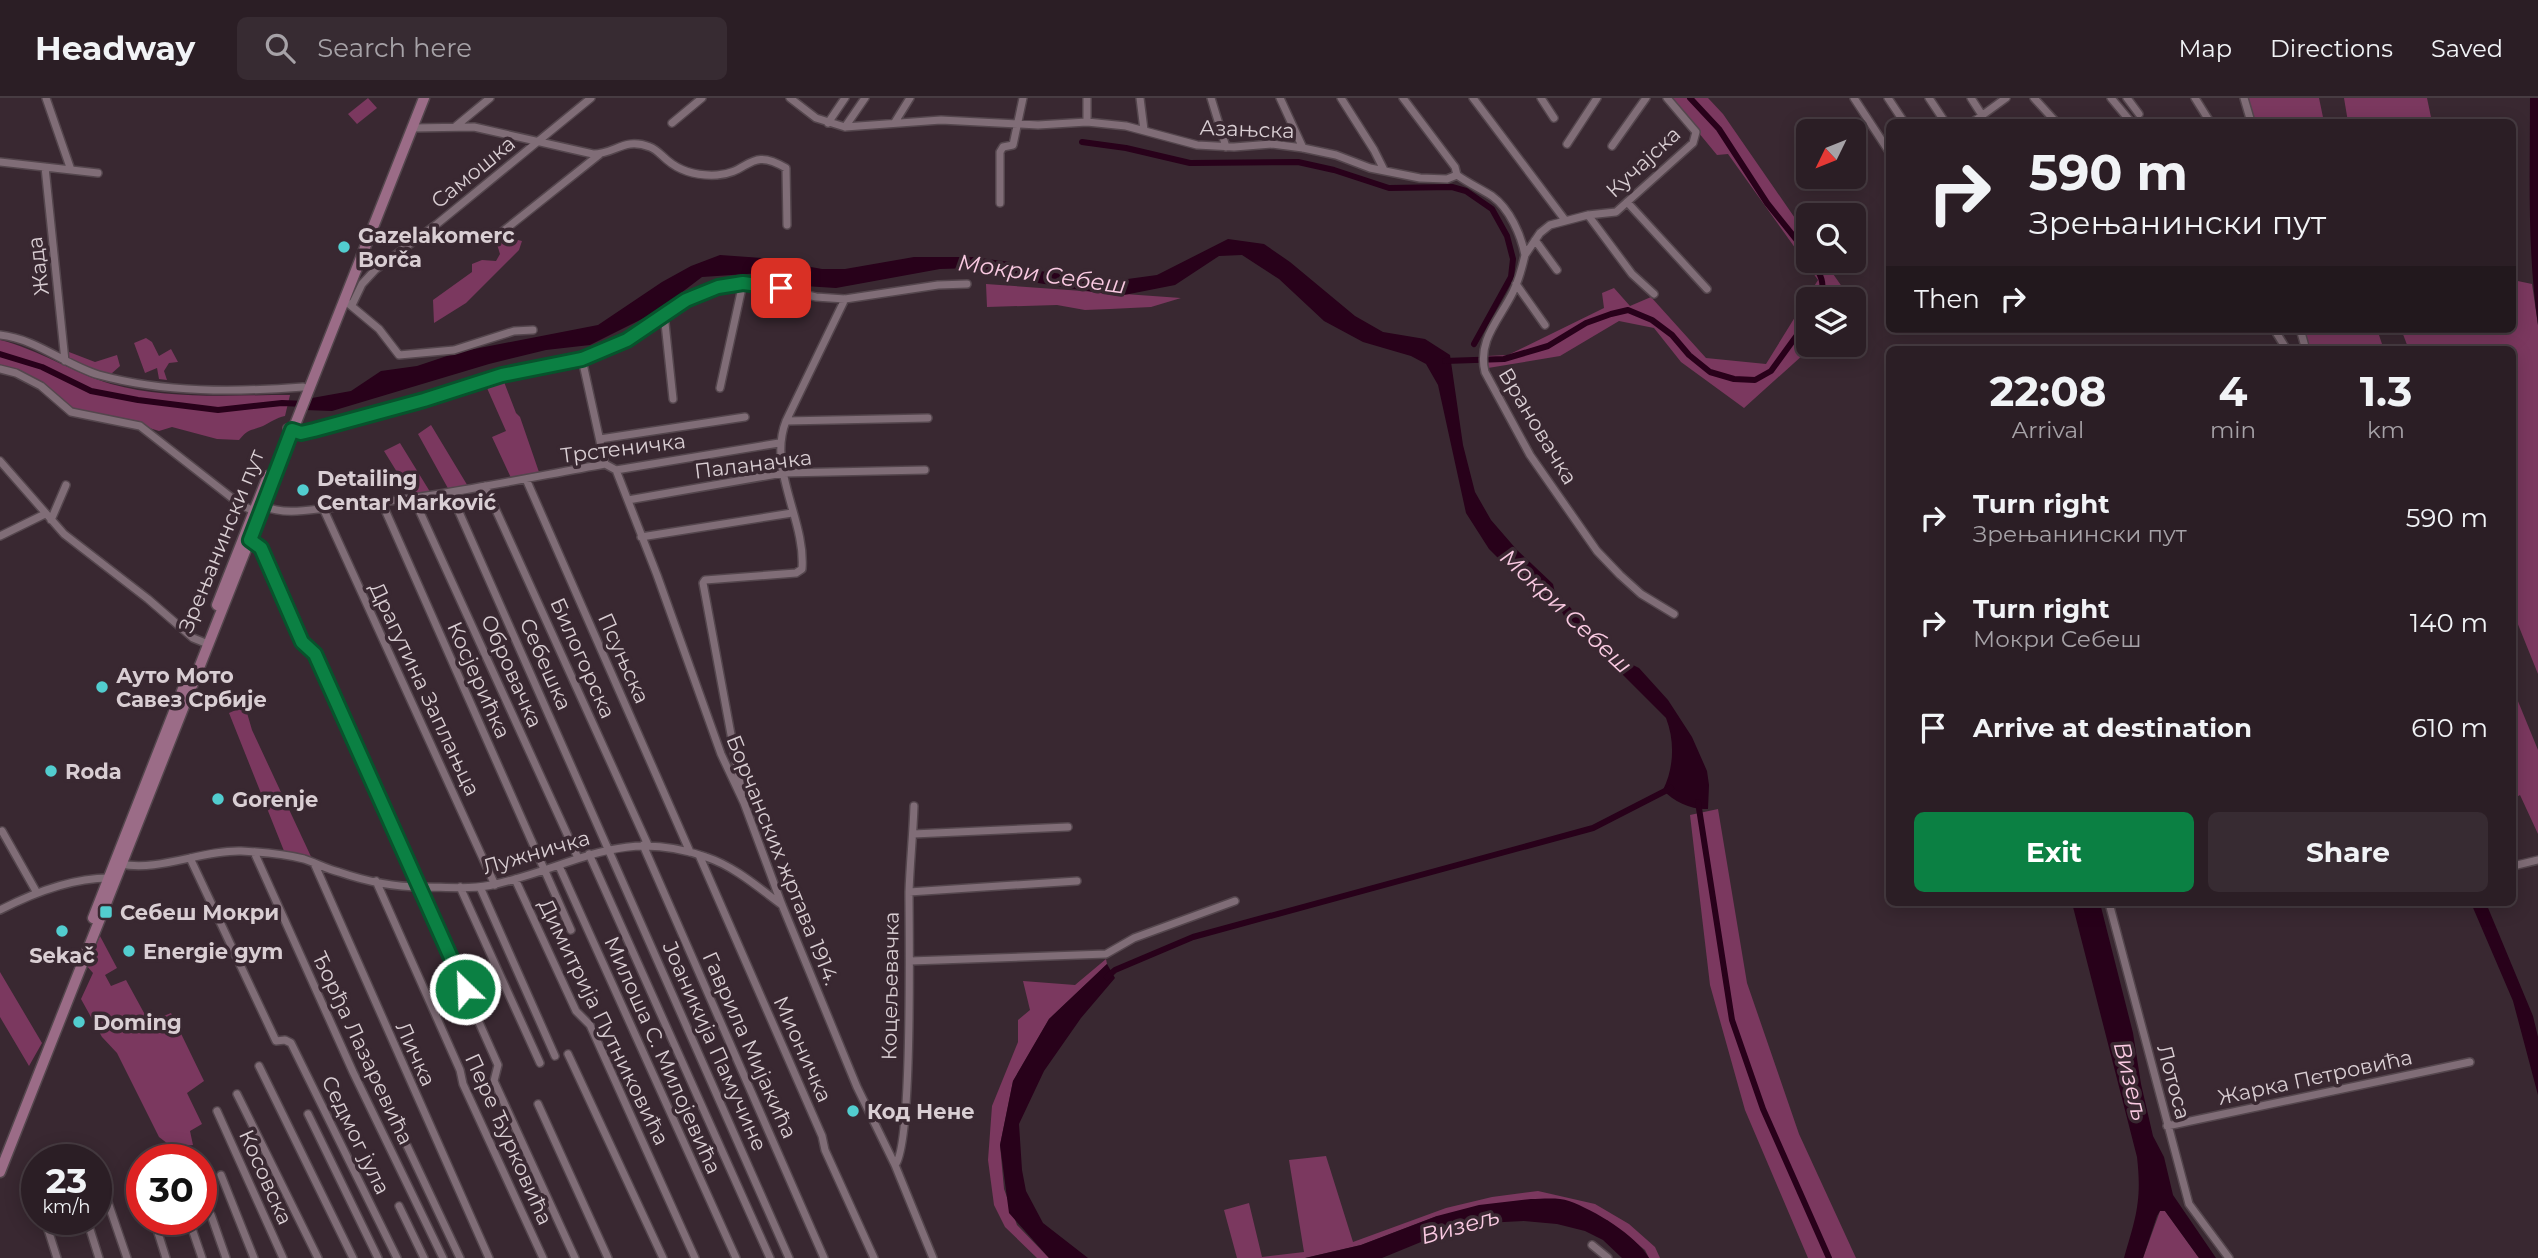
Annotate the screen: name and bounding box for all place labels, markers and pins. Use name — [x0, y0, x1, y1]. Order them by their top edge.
place label: Gazelakomerc Borča — [358, 223, 515, 272]
marker: Gazelakomerc Borča — [336, 239, 352, 255]
pin — [751, 258, 811, 318]
place label: Detailing Centar Marković — [317, 466, 497, 515]
marker: Detailing Centar Marković — [295, 482, 311, 498]
place label: Ауто Мото Савез Србије — [116, 663, 267, 712]
marker: Ауто Мото Савез Србије — [94, 679, 110, 695]
place label: Roda — [65, 759, 122, 784]
marker: Roda — [43, 763, 59, 779]
place label: Gorenje — [232, 787, 318, 812]
marker: Gorenje — [210, 791, 226, 807]
place label: Себеш Мокри — [120, 900, 279, 925]
marker: Себеш Мокри — [98, 904, 114, 920]
marker: Sekač — [54, 923, 70, 939]
place label: Energie gym — [143, 939, 283, 964]
place label: Sekač — [29, 943, 95, 968]
marker: Energie gym — [121, 943, 137, 959]
place label: Doming — [93, 1010, 182, 1035]
marker: Doming — [71, 1014, 87, 1030]
place label: Код Нене — [867, 1099, 975, 1124]
marker: Код Нене — [845, 1103, 861, 1119]

